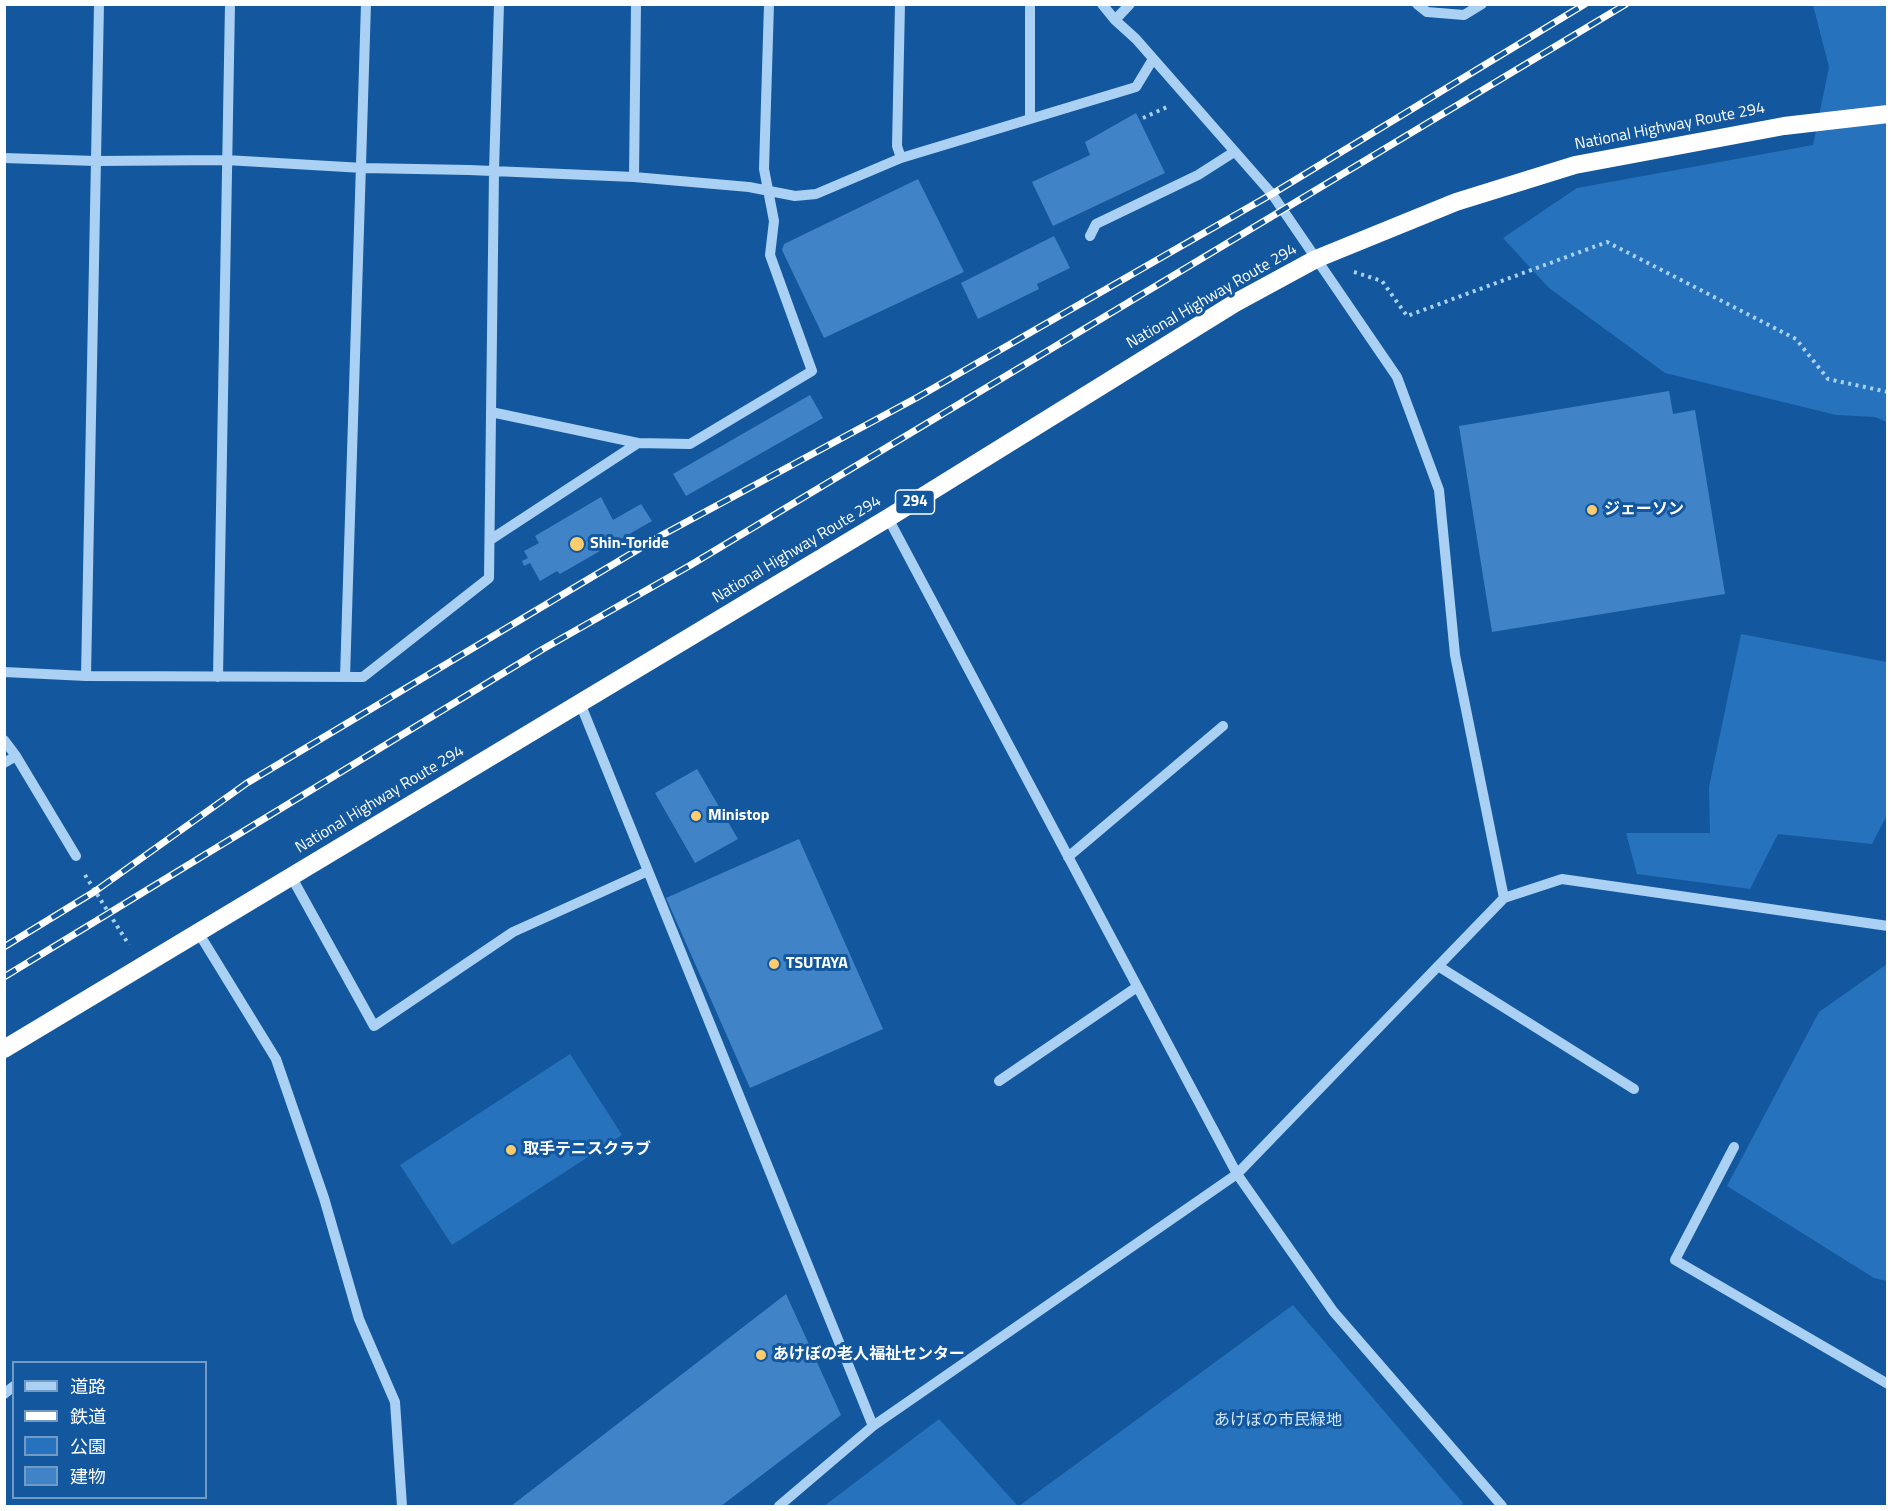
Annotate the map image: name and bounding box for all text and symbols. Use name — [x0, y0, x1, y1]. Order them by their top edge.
street label: National Highway Route 294 — [1573, 99, 1767, 155]
street label: National Highway Route 294 — [1123, 240, 1301, 354]
road number: 294 — [896, 490, 934, 514]
street label: National Highway Route 294 — [709, 492, 885, 608]
place label: ジェーソン — [1604, 500, 1684, 520]
marker: ジェーソン — [1585, 503, 1599, 517]
place label: Shin-Toride — [590, 534, 669, 554]
marker: Shin-Toride — [568, 535, 586, 553]
street label: National Highway Route 294 — [292, 742, 468, 858]
place label: Ministop — [708, 806, 769, 826]
marker: Ministop — [689, 809, 703, 823]
place label: TSUTAYA — [786, 954, 848, 974]
marker: TSUTAYA — [767, 957, 781, 971]
place label: 取手テニスクラブ — [523, 1140, 651, 1160]
marker: 取手テニスクラブ — [504, 1143, 518, 1157]
place label: あけぼの老人福祉センター — [773, 1345, 965, 1365]
marker: あけぼの老人福祉センター — [754, 1348, 768, 1362]
legend — [12, 1361, 207, 1499]
text: 道路 — [70, 1373, 106, 1400]
text: 鉄道 — [70, 1403, 106, 1430]
park label: あけぼの市民緑地 — [1214, 1411, 1342, 1431]
text: 公園 — [70, 1433, 106, 1460]
text: 建物 — [70, 1463, 106, 1490]

